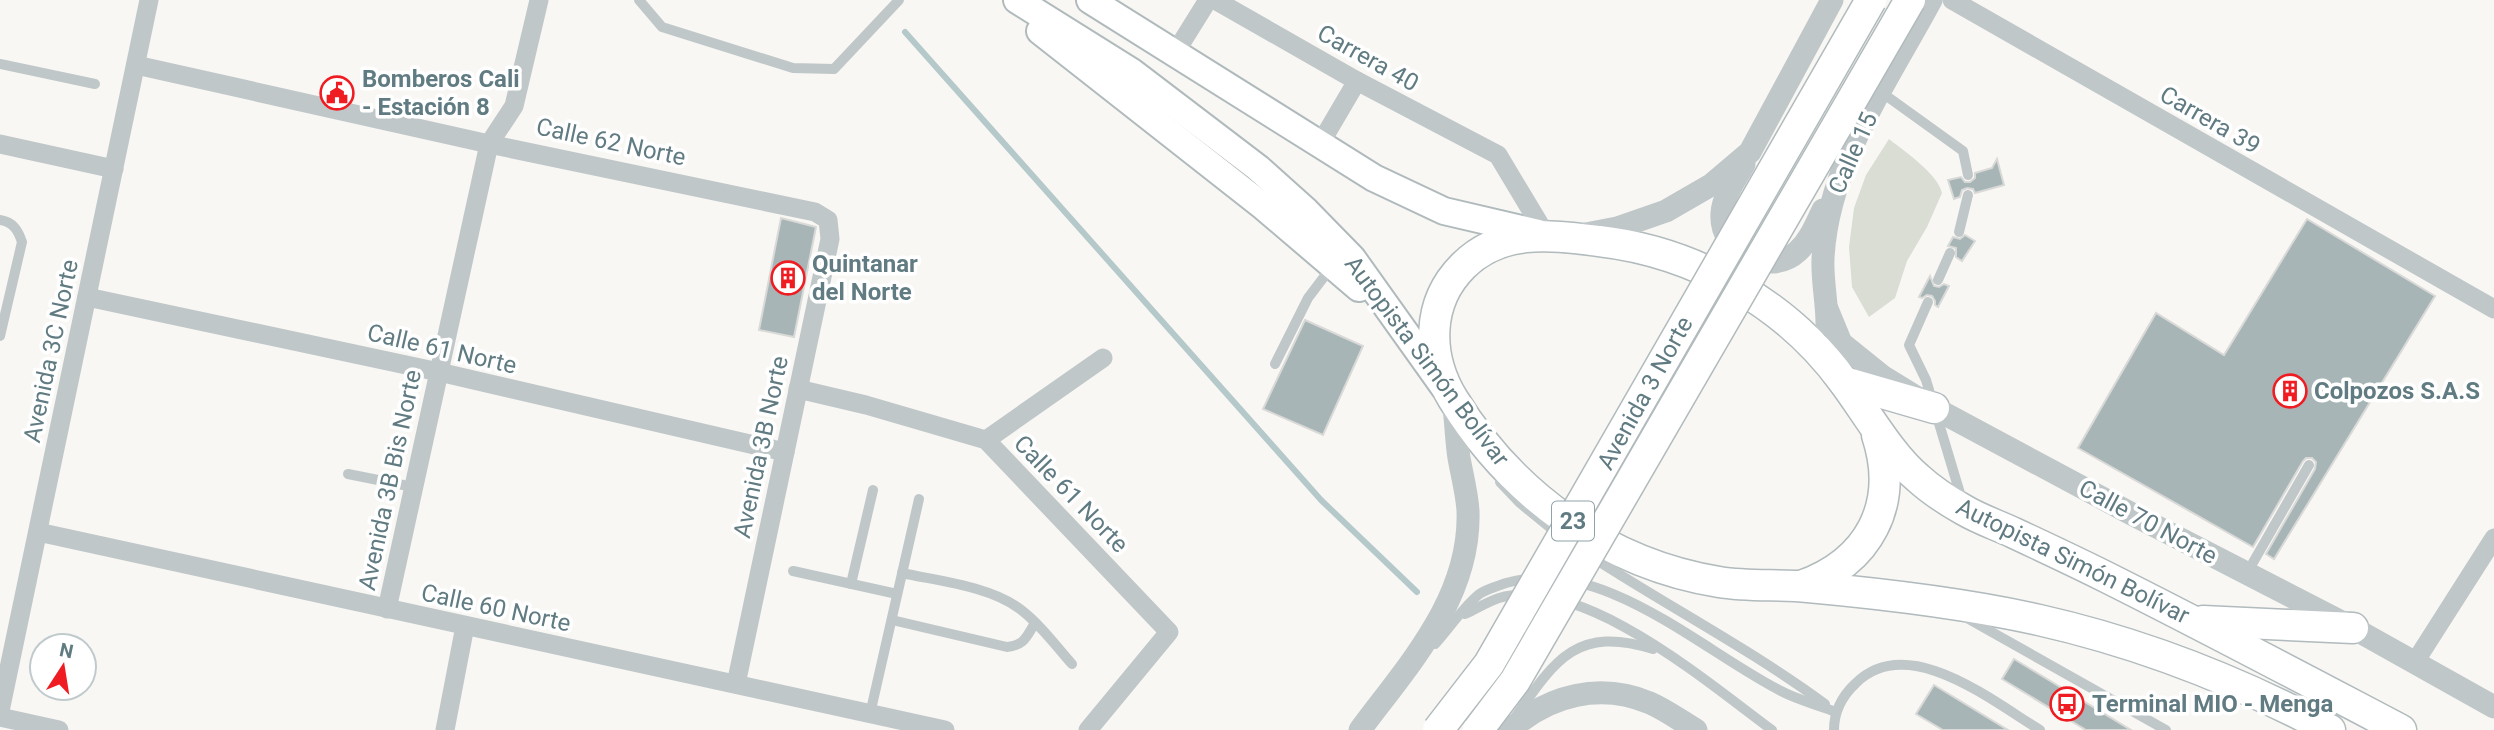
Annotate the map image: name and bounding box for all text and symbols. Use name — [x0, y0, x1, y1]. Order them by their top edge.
street label: Carrera 40 — [1313, 19, 1423, 97]
place label: Bomberos Cali - Estación 8 — [362, 65, 520, 121]
public building icon: Bomberos Cali - Estación 8 — [318, 74, 356, 112]
street label: Carrera 39 — [2155, 80, 2265, 160]
street label: Calle 15 — [1823, 108, 1883, 198]
street label: Calle 62 Norte — [534, 112, 688, 172]
place label: Quintanar del Norte — [812, 250, 918, 306]
street label: Autopista Simón Bolívar — [1339, 250, 1515, 472]
street label: Avenida 3C Norte — [18, 257, 84, 445]
building icon: Quintanar del Norte — [769, 259, 807, 297]
street label: Avenida 3 Norte — [1591, 312, 1699, 474]
street label: Calle 61 Norte — [365, 318, 519, 380]
street label: Avenida 3B Norte — [728, 353, 794, 541]
street label: Avenida 3B Bis Norte — [353, 367, 427, 593]
building icon: Colpozos S.A.S — [2271, 372, 2309, 410]
place label: Colpozos S.A.S — [2314, 377, 2480, 405]
street label: Calle 61 Norte — [1008, 430, 1134, 558]
street label: Calle 70 Norte — [2074, 474, 2222, 570]
street label: Autopista Simón Bolívar — [1952, 492, 2194, 630]
road number: 23 — [1552, 502, 1594, 540]
street label: Calle 60 Norte — [419, 578, 573, 638]
north arrow — [28, 632, 98, 702]
text: N — [57, 638, 75, 664]
bus stop icon: Terminal MIO - Menga — [2048, 685, 2086, 723]
place label: Terminal MIO - Menga — [2092, 690, 2333, 718]

